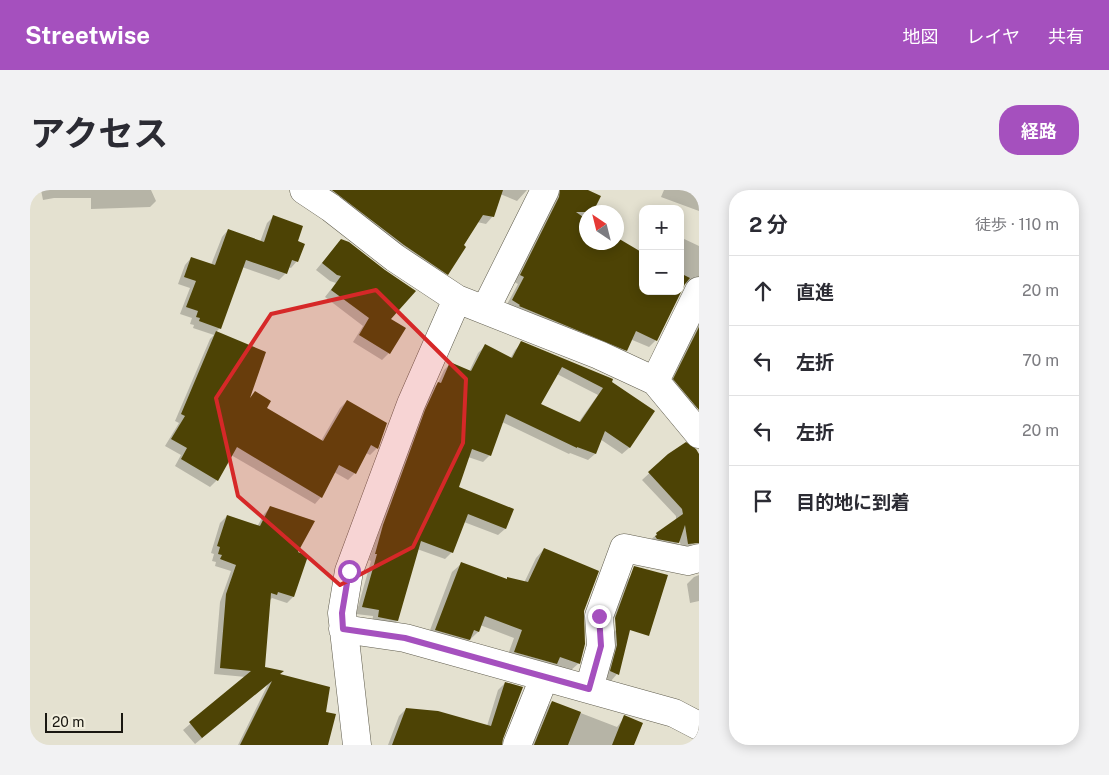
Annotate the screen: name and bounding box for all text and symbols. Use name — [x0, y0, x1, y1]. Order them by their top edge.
text: Streetwise — [25, 21, 150, 49]
text: 地図 — [903, 26, 939, 47]
text: レイヤ — [967, 26, 1020, 47]
text: 共有 — [1048, 26, 1084, 47]
button: 経路 — [999, 105, 1079, 155]
text: アクセス — [30, 113, 168, 154]
north arrow — [579, 205, 624, 250]
map controls — [639, 205, 684, 295]
button: + — [639, 205, 684, 250]
text: 2 分 — [749, 212, 788, 237]
text: 徒歩 · 110 m — [975, 215, 1059, 234]
button: − — [639, 250, 684, 295]
icon: ahead — [749, 277, 777, 305]
text: 直進 — [796, 281, 834, 303]
text: 20 m — [1022, 281, 1059, 300]
icon: left — [749, 347, 777, 375]
text: 左折 — [796, 351, 834, 373]
text: 70 m — [1022, 351, 1059, 370]
icon: left — [749, 417, 777, 445]
text: 左折 — [796, 421, 834, 443]
text: 20 m — [1022, 421, 1059, 440]
icon: arrive — [749, 487, 777, 515]
text: 目的地に到着 — [796, 491, 910, 513]
route start — [338, 560, 361, 583]
route end — [588, 605, 611, 628]
scale bar — [45, 710, 122, 733]
text: 20 m — [52, 714, 84, 730]

